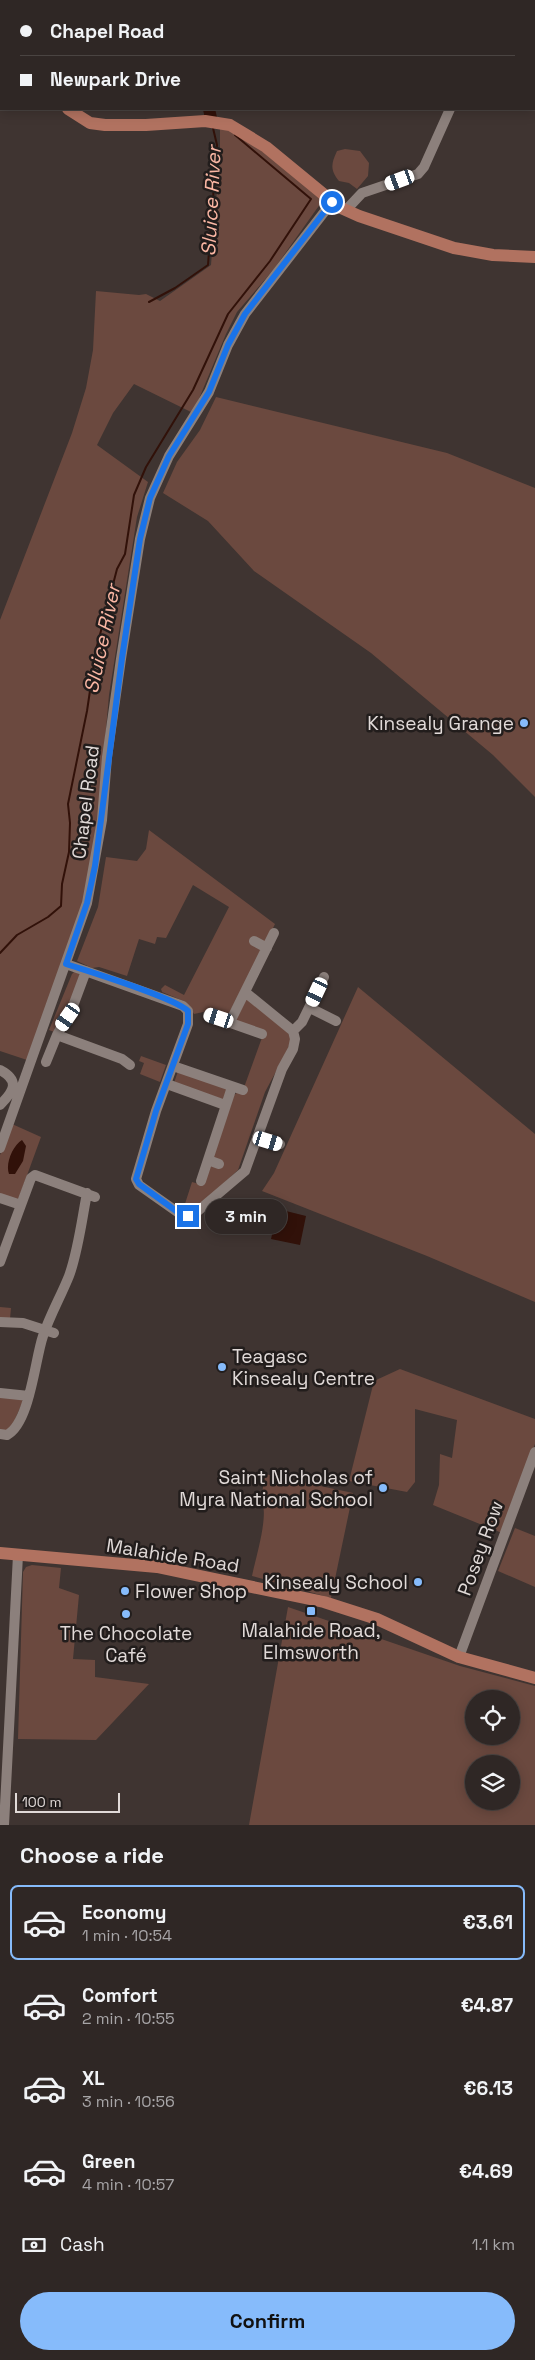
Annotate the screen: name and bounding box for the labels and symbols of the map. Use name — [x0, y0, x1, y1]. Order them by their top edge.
water label: Sluice River — [195, 143, 227, 257]
car — [383, 168, 416, 192]
route start — [321, 191, 343, 213]
water label: Sluice River — [78, 580, 127, 696]
place label: Kinsealy Grange — [367, 711, 514, 736]
marker: Kinsealy Grange — [518, 717, 530, 729]
street label: Chapel Road — [66, 744, 105, 860]
car — [303, 975, 330, 1009]
car — [53, 1000, 82, 1034]
car — [202, 1006, 235, 1030]
car — [251, 1129, 284, 1153]
callout: 3 min — [206, 1198, 288, 1234]
route end — [177, 1205, 199, 1227]
place label: Teagasc Kinsealy Centre — [232, 1344, 375, 1391]
marker: Teagasc Kinsealy Centre — [216, 1361, 228, 1373]
place label: Saint Nicholas of Myra National School — [179, 1465, 373, 1512]
marker: Saint Nicholas of Myra National School — [377, 1482, 389, 1494]
street label: Posey Row — [452, 1497, 509, 1599]
street label: Malahide Road — [105, 1533, 241, 1578]
place label: Kinsealy School — [264, 1570, 408, 1595]
marker: Kinsealy School — [412, 1576, 424, 1588]
place label: Flower Shop — [135, 1579, 247, 1604]
marker: Flower Shop — [119, 1585, 131, 1597]
marker: Malahide Road, Elmsworth — [305, 1605, 317, 1617]
marker: The Chocolate Café — [120, 1608, 132, 1620]
place label: Malahide Road, Elmsworth — [241, 1618, 381, 1665]
place label: The Chocolate Café — [60, 1621, 192, 1668]
scale bar — [15, 1790, 120, 1813]

